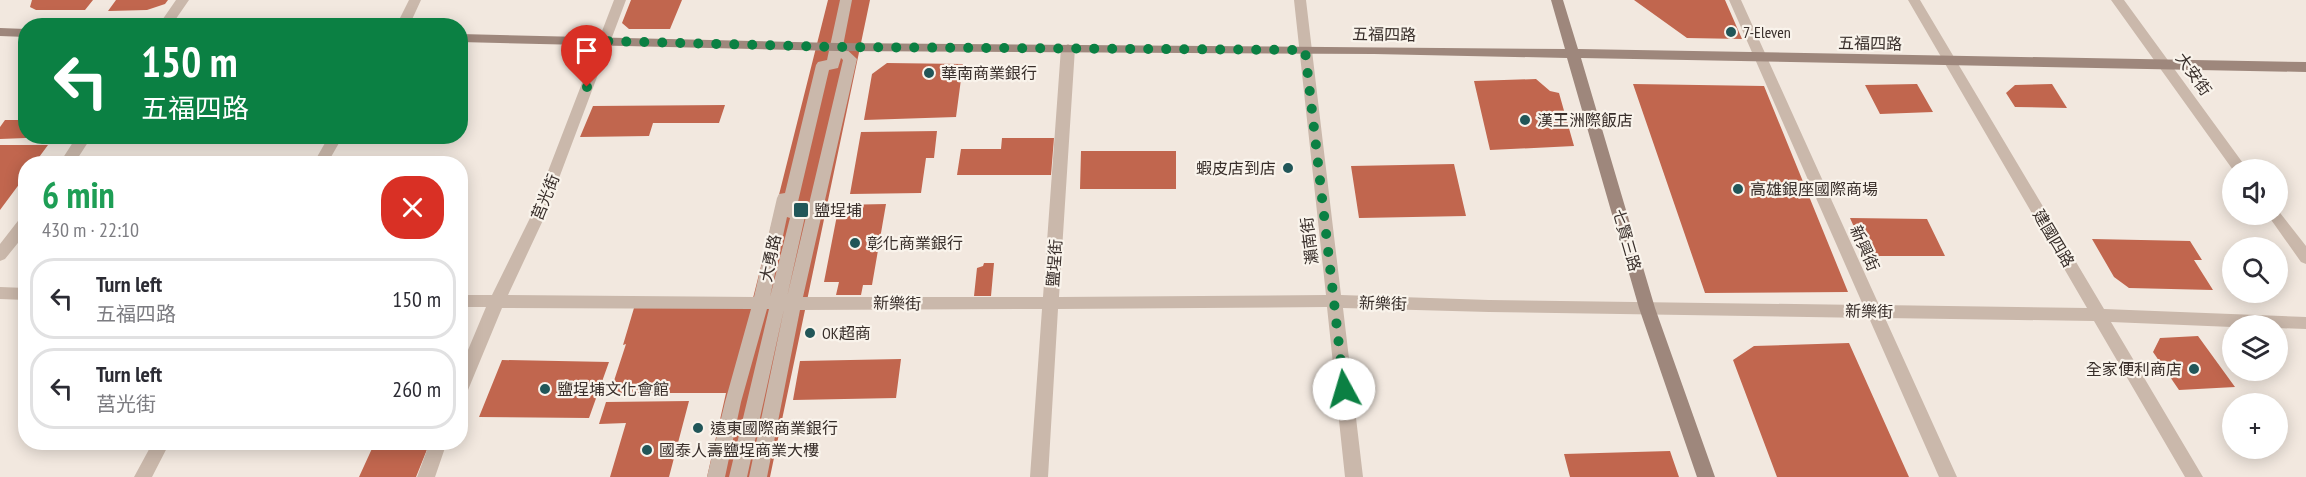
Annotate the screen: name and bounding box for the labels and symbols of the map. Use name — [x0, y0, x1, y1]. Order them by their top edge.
place label: 7-Eleven — [1743, 22, 1791, 42]
street label: 五福四路 — [1352, 23, 1416, 45]
pin — [561, 25, 612, 87]
marker: 7-Eleven — [1724, 25, 1738, 39]
street label: 五福四路 — [1838, 32, 1902, 54]
street label: 大安街 — [2172, 49, 2216, 99]
place label: 華南商業銀行 — [941, 63, 1037, 83]
marker: 華南商業銀行 — [922, 66, 936, 80]
place label: 漢王洲際飯店 — [1537, 110, 1633, 130]
marker: 漢王洲際飯店 — [1518, 113, 1532, 127]
place label: 蝦皮店到店 — [1196, 158, 1276, 178]
marker: 蝦皮店到店 — [1281, 161, 1295, 175]
street label: 莒光街 — [527, 171, 563, 223]
place label: 高雄銀座國際商場 — [1750, 179, 1878, 199]
marker: 高雄銀座國際商場 — [1731, 182, 1745, 196]
place label: 鹽埕埔 — [814, 200, 862, 220]
marker: 鹽埕埔 — [792, 201, 810, 219]
street label: 建國四路 — [2029, 205, 2079, 271]
street label: 七賢三路 — [1609, 206, 1645, 274]
street label: 瀨南街 — [1296, 216, 1322, 266]
street label: 新興街 — [1846, 222, 1884, 274]
street label: 大勇路 — [755, 232, 785, 284]
place label: 彰化商業銀行 — [867, 233, 963, 253]
marker: 彰化商業銀行 — [848, 236, 862, 250]
street label: 鹽埕街 — [1042, 238, 1066, 288]
street label: 新樂街 — [1359, 292, 1407, 314]
street label: 新樂街 — [873, 293, 921, 313]
street label: 新樂街 — [1845, 301, 1893, 321]
place label: OK超商 — [822, 323, 871, 343]
marker: OK超商 — [803, 326, 817, 340]
position arrow — [1312, 357, 1376, 421]
place label: 全家便利商店 — [2086, 359, 2182, 379]
marker: 全家便利商店 — [2187, 362, 2201, 376]
place label: 鹽埕埔文化會館 — [557, 379, 669, 399]
marker: 鹽埕埔文化會館 — [538, 382, 552, 396]
place label: 遠東國際商業銀行 — [710, 418, 838, 438]
marker: 遠東國際商業銀行 — [691, 421, 705, 435]
place label: 國泰人壽鹽埕商業大樓 — [659, 440, 819, 460]
marker: 國泰人壽鹽埕商業大樓 — [640, 443, 654, 457]

